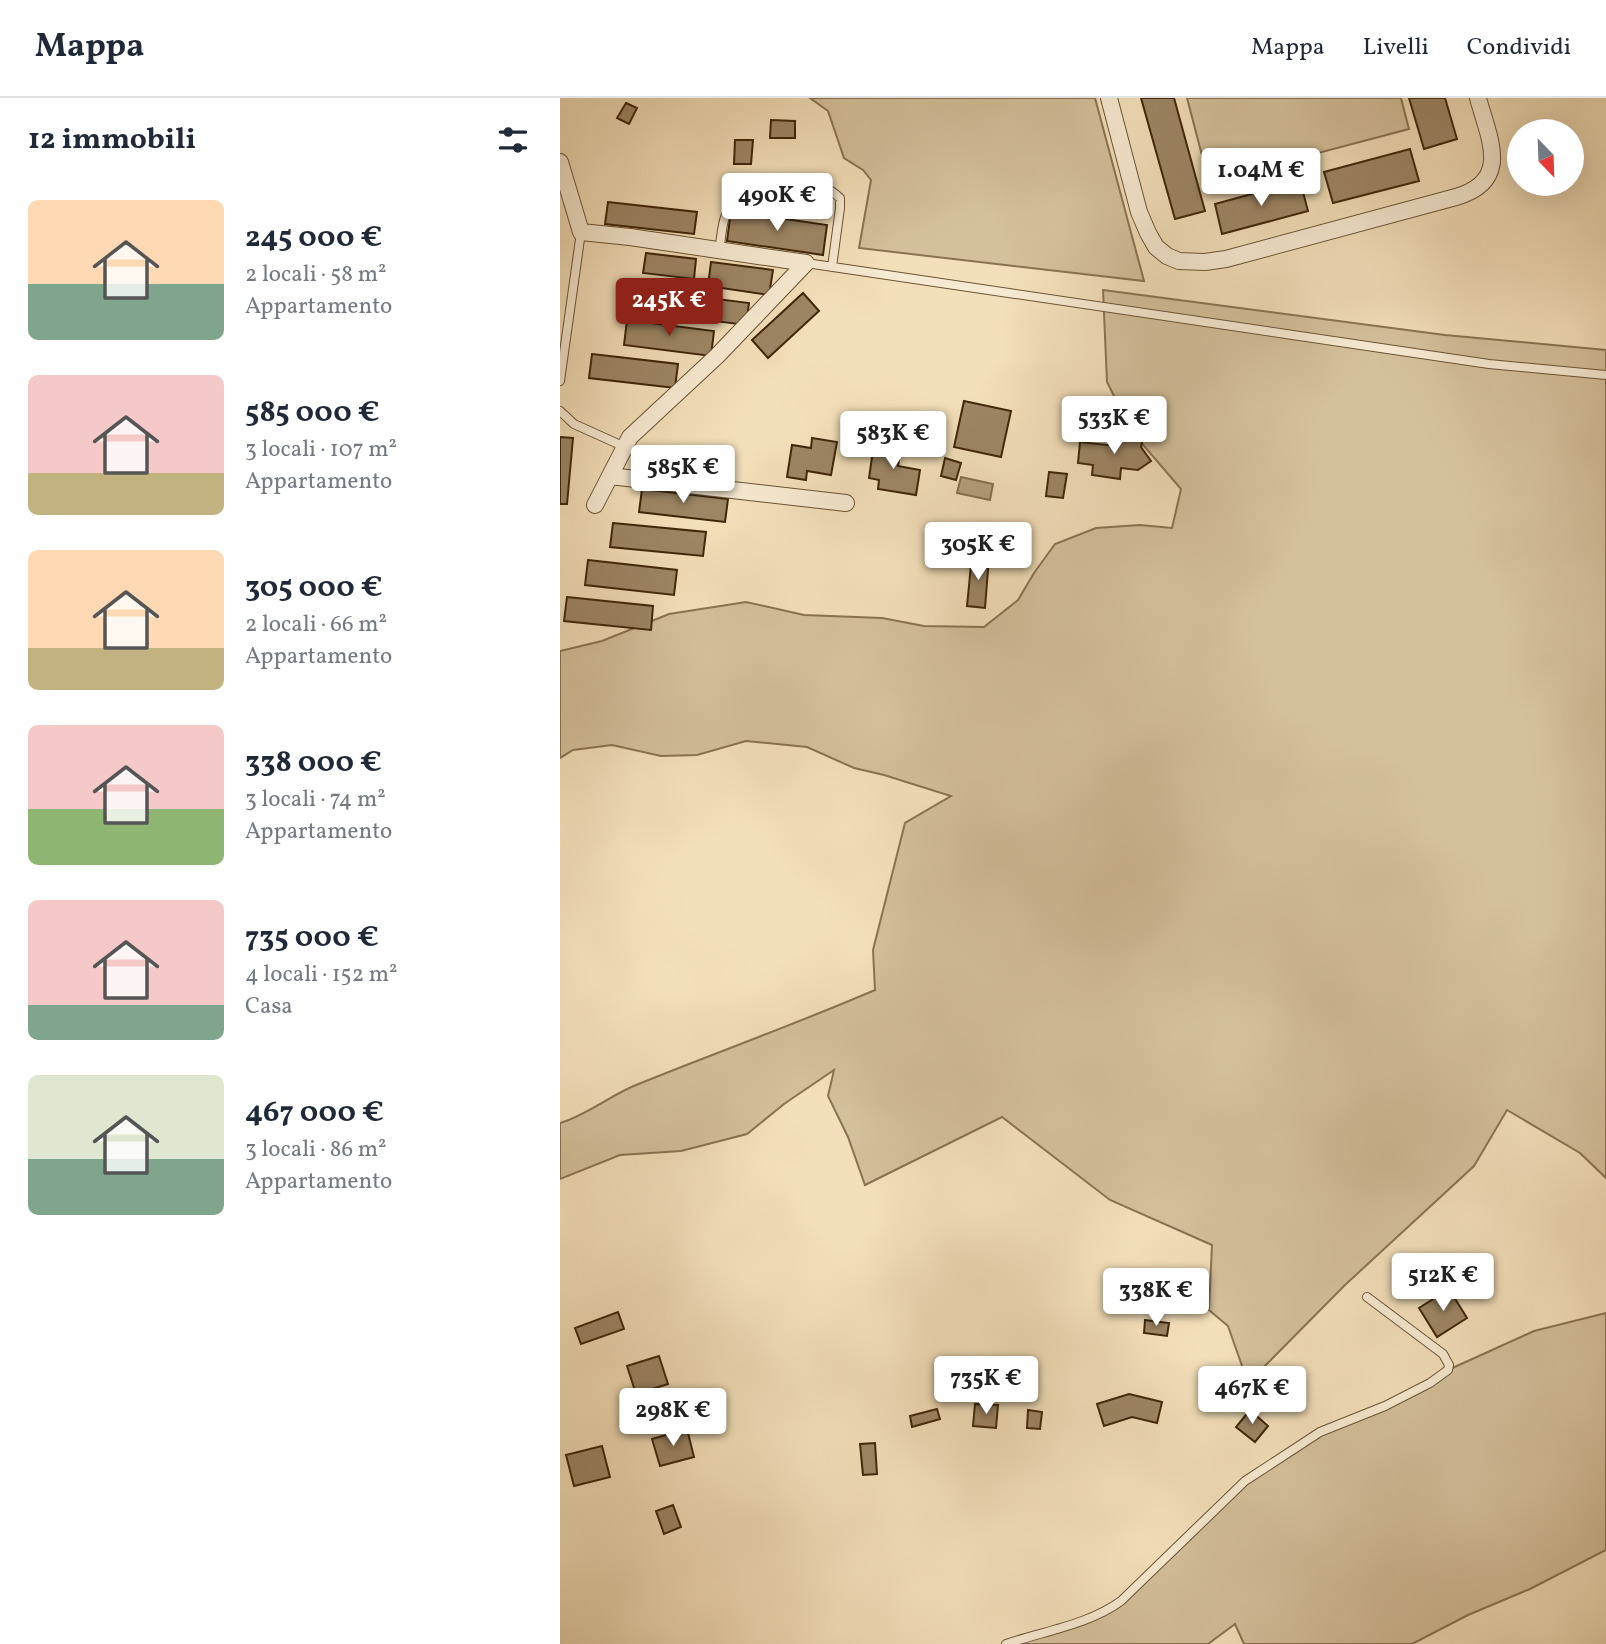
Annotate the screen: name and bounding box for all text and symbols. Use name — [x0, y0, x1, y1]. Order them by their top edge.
text: Mappa — [35, 25, 144, 71]
text: Mappa — [1251, 31, 1325, 65]
text: Livelli — [1363, 31, 1429, 65]
text: Condividi — [1467, 31, 1571, 65]
text: 12 immobili — [28, 119, 196, 161]
north arrow — [1507, 119, 1584, 196]
map controls — [1507, 119, 1584, 196]
icon: filters — [494, 121, 532, 159]
pin: 1.04M € — [1196, 148, 1326, 208]
text: 1.04M € — [1217, 155, 1305, 187]
pin: 490K € — [720, 174, 834, 233]
text: 490K € — [738, 180, 816, 212]
text: 245 000 € — [245, 217, 382, 259]
icon: home — [84, 228, 168, 312]
text: 2 locali · 58 m² — [245, 259, 387, 291]
pin: 245K € — [612, 278, 726, 338]
text: 245K € — [632, 285, 706, 317]
text: Appartamento — [245, 291, 392, 323]
text: 585 000 € — [245, 392, 380, 434]
pin: 533K € — [1057, 396, 1171, 456]
icon: home — [84, 403, 168, 487]
text: 533K € — [1078, 403, 1150, 435]
pin: 583K € — [836, 412, 950, 471]
text: 583K € — [856, 418, 930, 450]
text: 3 locali · 107 m² — [245, 434, 397, 466]
pin: 585K € — [626, 446, 740, 505]
text: 585K € — [647, 452, 719, 484]
text: Appartamento — [245, 466, 392, 498]
pin: 305K € — [921, 522, 1035, 582]
text: 305K € — [941, 529, 1015, 561]
text: 305 000 € — [245, 567, 383, 609]
icon: home — [84, 578, 168, 662]
text: 2 locali · 66 m² — [245, 609, 387, 641]
text: Appartamento — [245, 641, 392, 673]
text: 338 000 € — [245, 742, 382, 784]
icon: home — [84, 753, 168, 837]
text: 3 locali · 74 m² — [245, 784, 386, 816]
text: Appartamento — [245, 816, 392, 848]
text: 735 000 € — [245, 917, 379, 959]
icon: home — [84, 928, 168, 1012]
text: 4 locali · 152 m² — [245, 959, 398, 991]
text: Casa — [245, 991, 293, 1023]
text: 467 000 € — [245, 1092, 384, 1134]
icon: home — [84, 1103, 168, 1187]
text: 3 locali · 86 m² — [245, 1134, 387, 1166]
text: Appartamento — [245, 1166, 392, 1198]
pin: 512K € — [1386, 1254, 1500, 1313]
text: 512K € — [1408, 1260, 1478, 1292]
pin: 338K € — [1099, 1268, 1213, 1328]
text: 338K € — [1119, 1275, 1193, 1307]
pin: 735K € — [929, 1356, 1043, 1416]
text: 735K € — [950, 1363, 1022, 1395]
pin: 467K € — [1195, 1366, 1309, 1426]
text: 467K € — [1214, 1373, 1290, 1405]
pin: 298K € — [616, 1388, 730, 1448]
text: 298K € — [635, 1395, 711, 1427]

